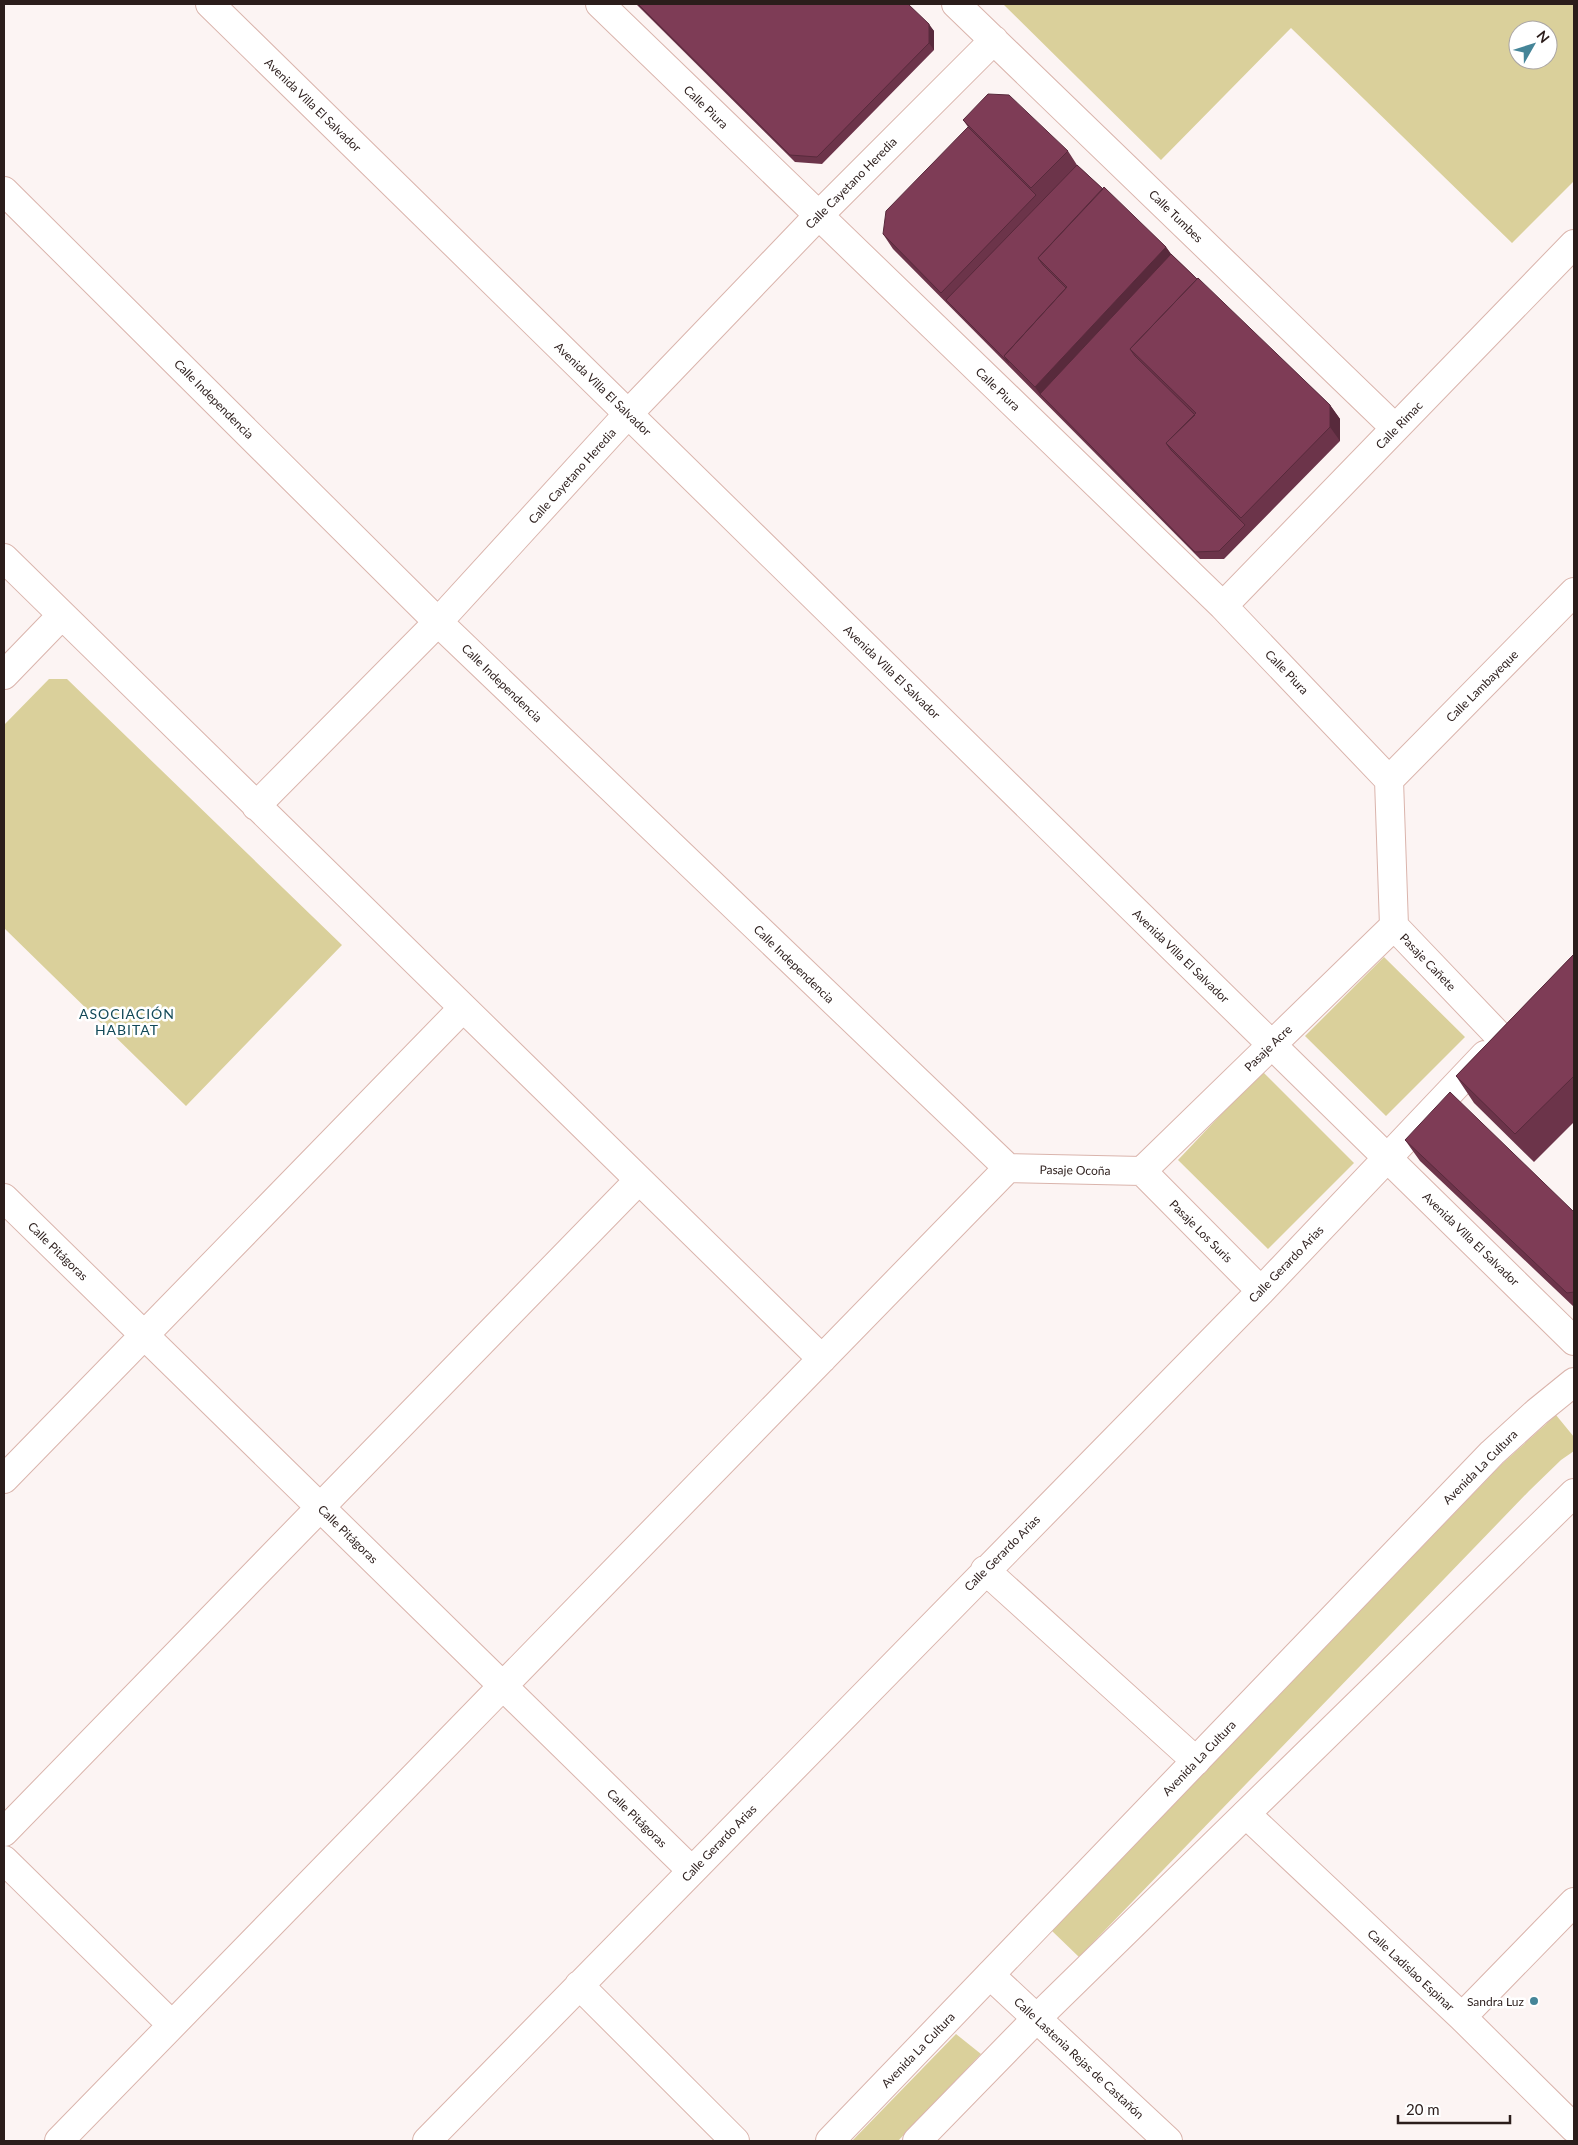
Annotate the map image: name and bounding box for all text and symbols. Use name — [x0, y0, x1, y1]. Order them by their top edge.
north arrow — [1508, 20, 1558, 70]
text: N — [1533, 27, 1553, 46]
street label: Avenida Villa El Salvador — [262, 55, 365, 155]
street label: Calle Piura — [681, 82, 731, 132]
street label: Calle Cayetano Heredia — [802, 134, 900, 232]
street label: Calle Tumbes — [1146, 187, 1206, 245]
street label: Avenida Villa El Salvador — [552, 339, 655, 439]
street label: Calle Independencia — [171, 356, 257, 442]
street label: Calle Piura — [973, 364, 1023, 414]
street label: Calle Rimac — [1372, 398, 1426, 452]
street label: Calle Cayetano Heredia — [525, 425, 619, 527]
street label: Avenida Villa El Salvador — [841, 622, 944, 722]
street label: Calle Independencia — [459, 641, 545, 725]
street label: Calle Piura — [1262, 647, 1312, 697]
street label: Calle Lambayeque — [1443, 647, 1521, 725]
street label: Avenida Villa El Salvador — [1130, 906, 1233, 1006]
street label: Calle Independencia — [751, 922, 837, 1006]
street label: Pasaje Cañete — [1397, 930, 1459, 994]
district label: ASOCIACIÓN HABITAT — [79, 1005, 175, 1038]
street label: Pasaje Acre — [1241, 1022, 1295, 1074]
street label: Pasaje Ocoña — [1039, 1162, 1111, 1178]
street label: Avenida Villa El Salvador — [1420, 1189, 1523, 1289]
street label: Pasaje Los Suris — [1166, 1196, 1236, 1266]
street label: Calle Pitágoras — [25, 1219, 91, 1283]
street label: Calle Gerardo Arias — [1245, 1222, 1327, 1306]
street label: Avenida La Cultura — [1440, 1427, 1520, 1507]
street label: Calle Pitágoras — [315, 1502, 381, 1566]
street label: Calle Gerardo Arias — [961, 1512, 1043, 1594]
street label: Avenida La Cultura — [1159, 1717, 1239, 1799]
street label: Calle Pitágoras — [604, 1786, 670, 1850]
street label: Calle Gerardo Arias — [678, 1801, 760, 1885]
street label: Calle Ladislao Espinar — [1364, 1926, 1458, 2015]
street label: Calle Lastenia Rejas de Castañón — [1011, 1994, 1147, 2122]
place label: Sandra Luz — [1467, 1994, 1525, 2009]
marker: Sandra Luz — [1528, 1995, 1540, 2007]
street label: Avenida La Cultura — [878, 2009, 958, 2091]
scale bar — [1398, 2092, 1510, 2124]
text: 20 m — [1406, 2100, 1440, 2118]

